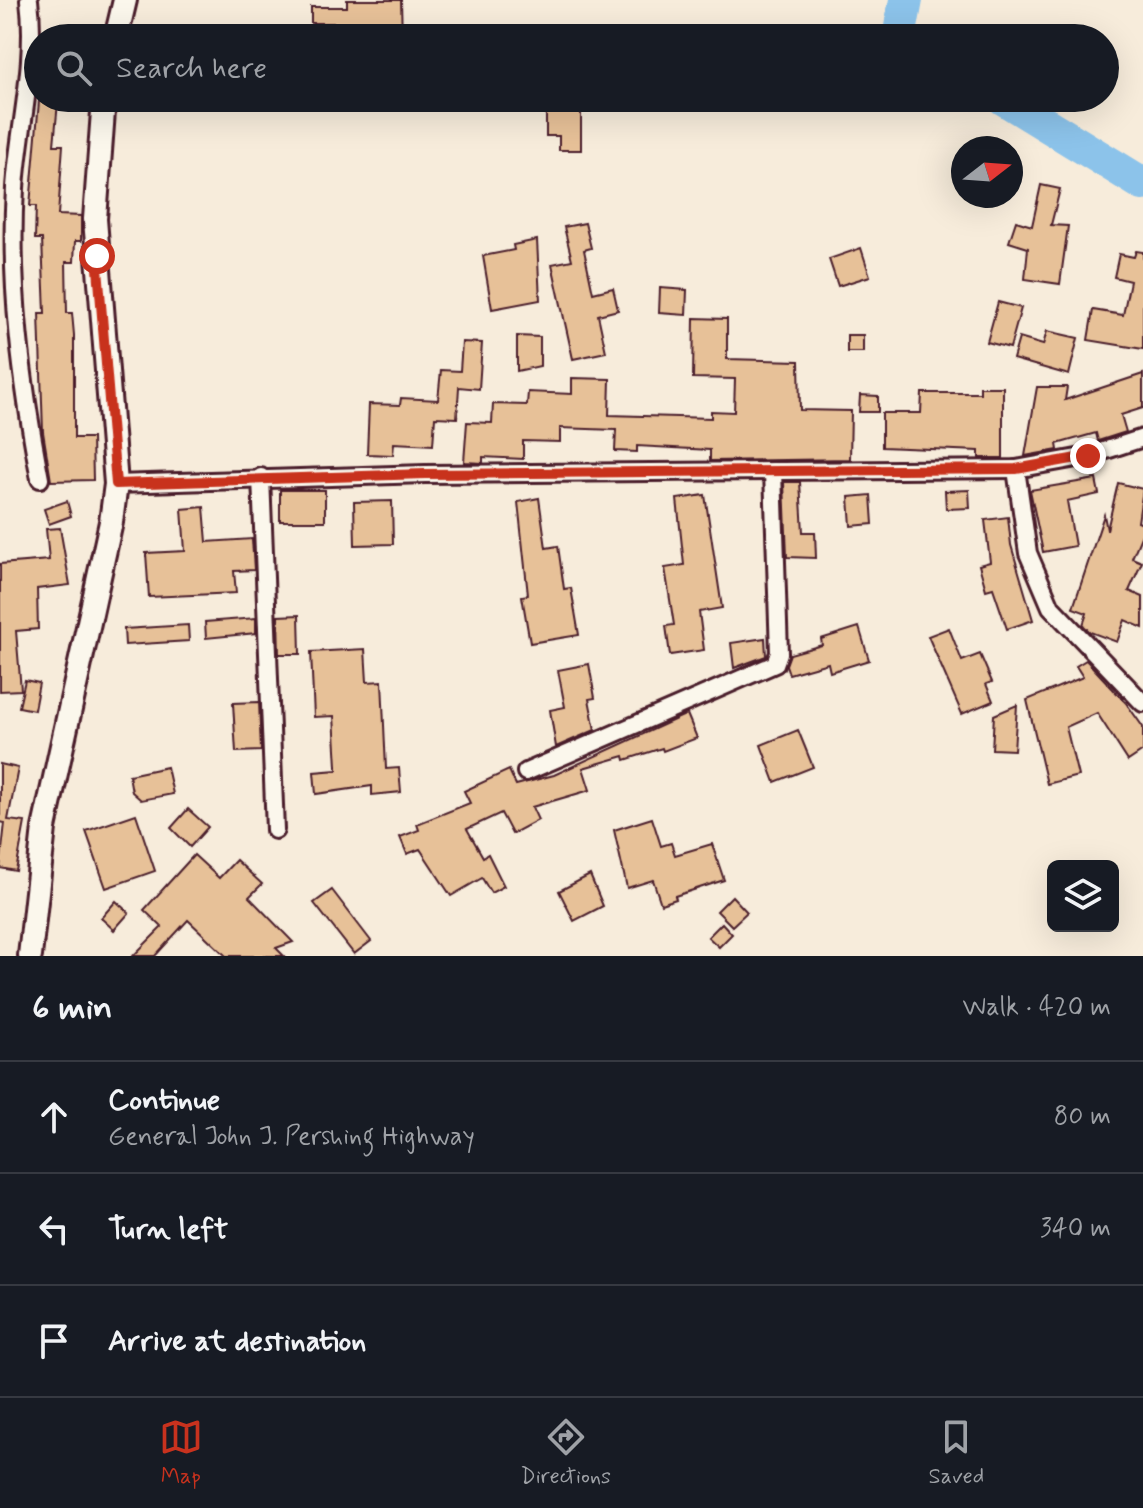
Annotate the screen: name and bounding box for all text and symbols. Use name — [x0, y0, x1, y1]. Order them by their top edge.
search box — [24, 24, 1119, 112]
icon: search — [52, 46, 96, 90]
text: Search here — [116, 49, 267, 88]
north arrow — [951, 136, 1023, 208]
route start — [79, 238, 115, 274]
route end — [1070, 438, 1106, 474]
map controls — [1047, 860, 1119, 932]
button: layers — [1047, 860, 1119, 932]
text: 6 min — [32, 986, 112, 1031]
text: Walk · 420 m — [963, 991, 1111, 1025]
text: Continue — [108, 1081, 220, 1120]
icon: ahead — [32, 1095, 76, 1139]
text: 80 m — [1054, 1100, 1111, 1134]
text: General John J. Pershing Highway — [108, 1120, 475, 1154]
icon: left — [32, 1207, 76, 1251]
text: Turn left — [108, 1210, 228, 1249]
text: 340 m — [1040, 1212, 1111, 1246]
icon: arrive — [32, 1319, 76, 1363]
text: Arrive at destination — [108, 1322, 366, 1361]
tab: Map — [159, 1415, 203, 1491]
tab: Directions — [520, 1415, 611, 1491]
tab: Saved — [929, 1415, 984, 1491]

